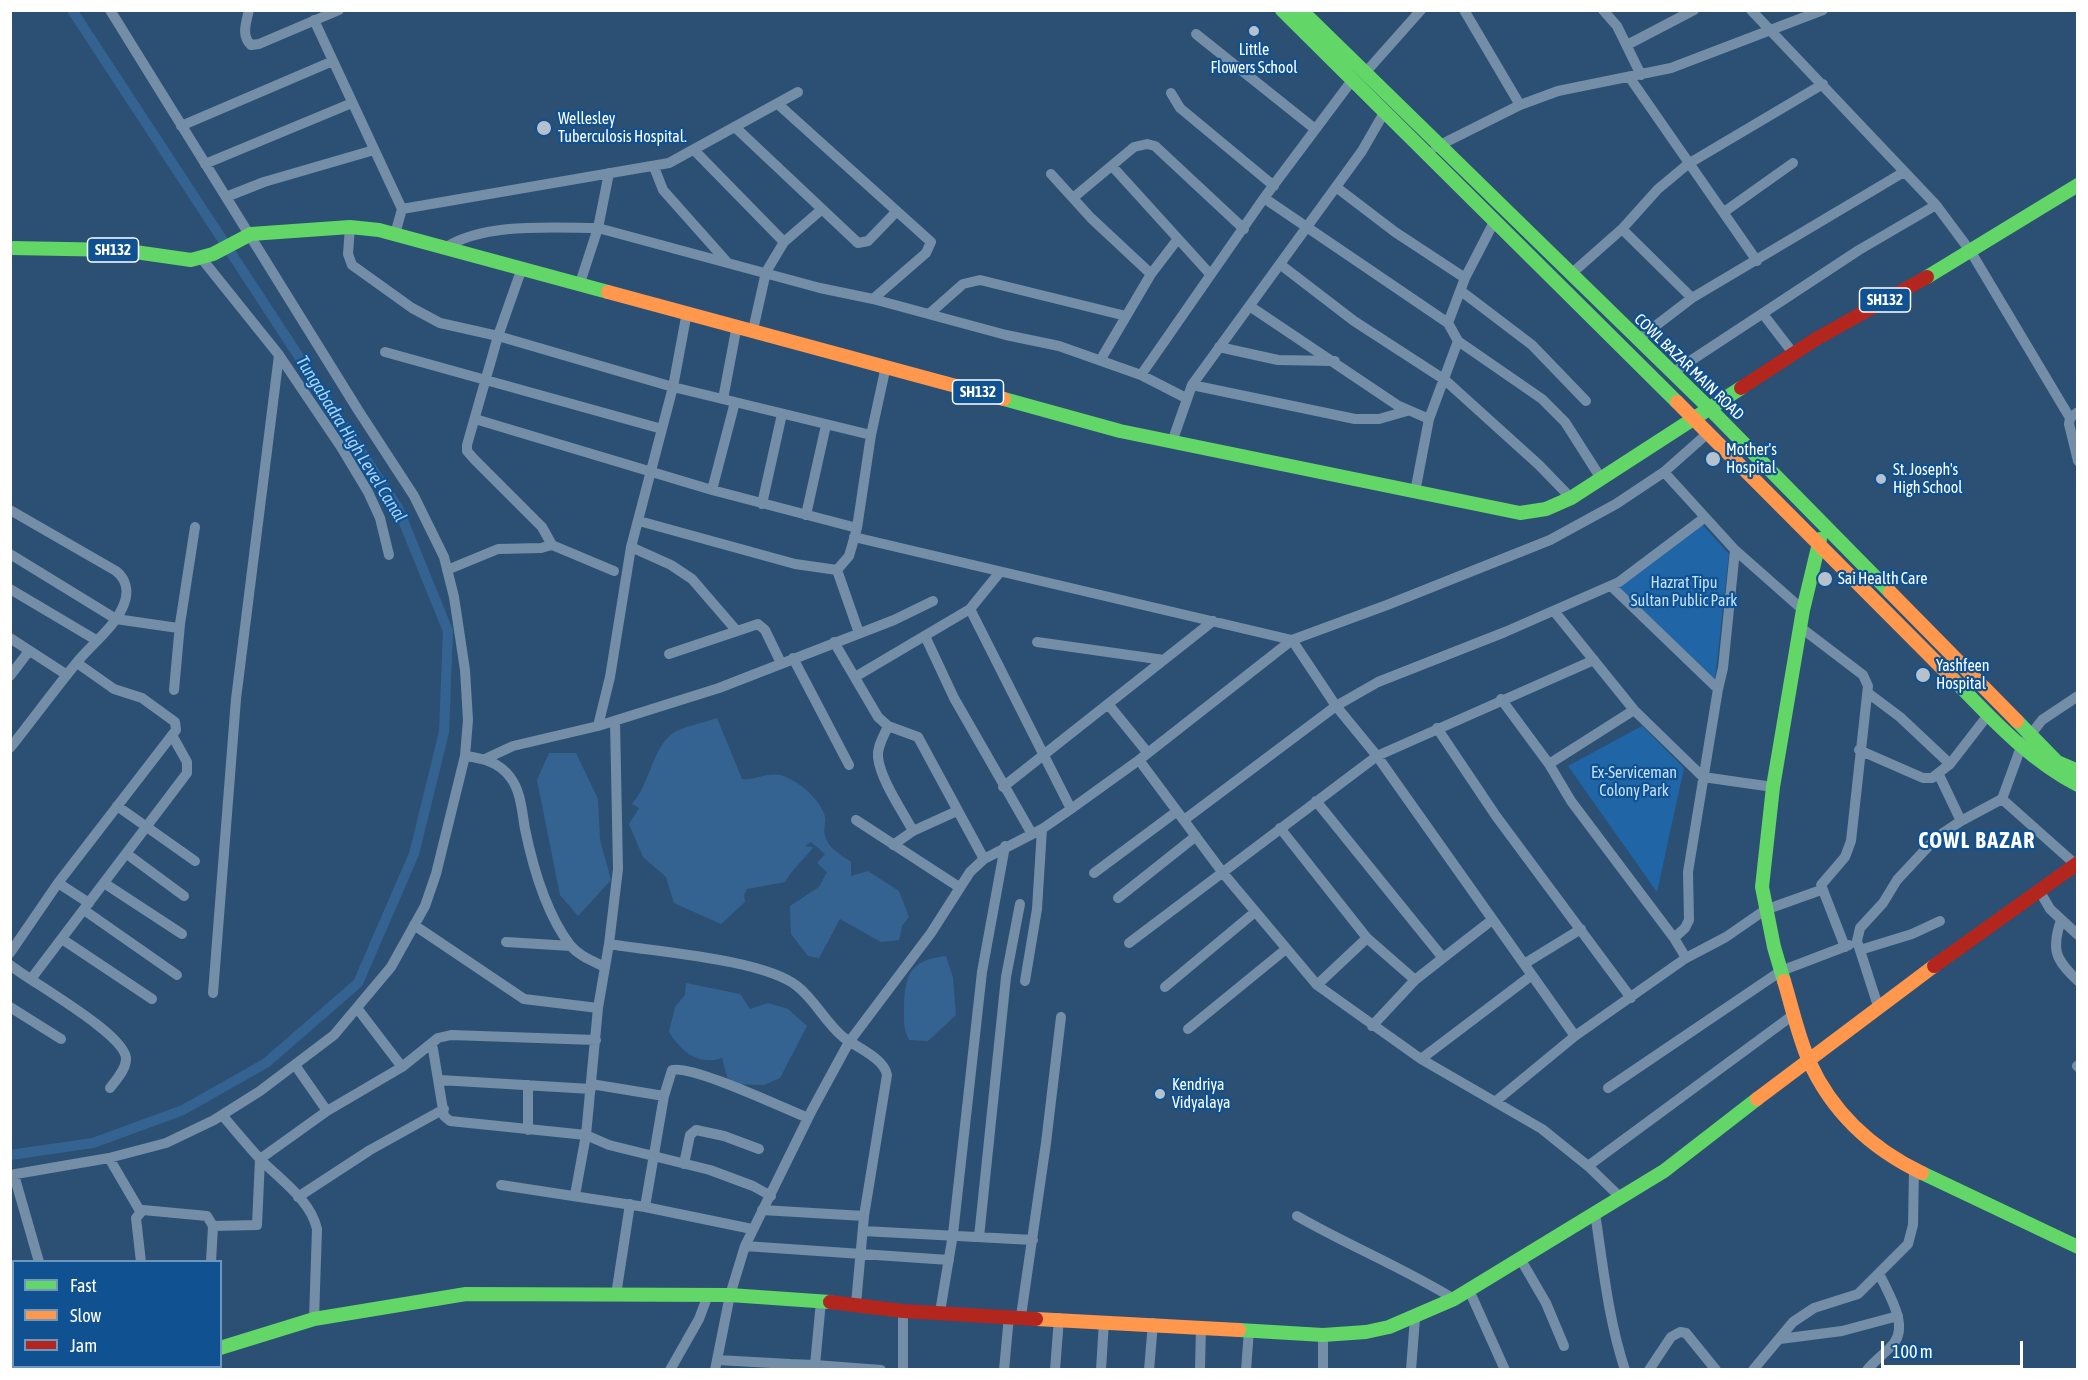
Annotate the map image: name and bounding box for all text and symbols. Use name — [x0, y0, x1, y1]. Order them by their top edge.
marker: Little Flowers School — [1247, 24, 1261, 38]
place label: Little Flowers School — [1211, 40, 1297, 78]
place label: Wellesley Tuberculosis Hospital. — [558, 109, 687, 147]
marker: Wellesley Tuberculosis Hospital. — [535, 119, 553, 137]
road number: SH132 — [88, 238, 138, 262]
road number: SH132 — [1860, 288, 1910, 312]
street label: COWL BAZAR MAIN ROAD — [1630, 310, 1748, 424]
water label: Tungabadra High Level Canal — [291, 352, 411, 526]
road number: SH132 — [952, 380, 1004, 404]
place label: Mother's Hospital — [1726, 440, 1777, 478]
marker: Mother's Hospital — [1704, 450, 1722, 468]
place label: St. Joseph's High School — [1893, 460, 1962, 498]
marker: St. Joseph's High School — [1874, 472, 1888, 486]
place label: Sai Health Care — [1838, 569, 1927, 589]
marker: Sai Health Care — [1816, 570, 1834, 588]
park label: Hazrat Tipu Sultan Public Park — [1631, 573, 1737, 611]
place label: Yashfeen Hospital — [1936, 656, 1990, 694]
marker: Yashfeen Hospital — [1914, 666, 1932, 684]
park label: Ex-Serviceman Colony Park — [1591, 763, 1677, 801]
district label: COWL BAZAR — [1918, 828, 2036, 854]
place label: Kendriya Vidyalaya — [1172, 1075, 1231, 1113]
marker: Kendriya Vidyalaya — [1153, 1087, 1167, 1101]
legend — [12, 1260, 222, 1368]
text: Fast — [70, 1275, 97, 1296]
text: Slow — [70, 1305, 101, 1326]
scale bar — [1884, 1329, 2026, 1367]
text: Jam — [70, 1335, 97, 1356]
text: 100 m — [1892, 1341, 1933, 1362]

